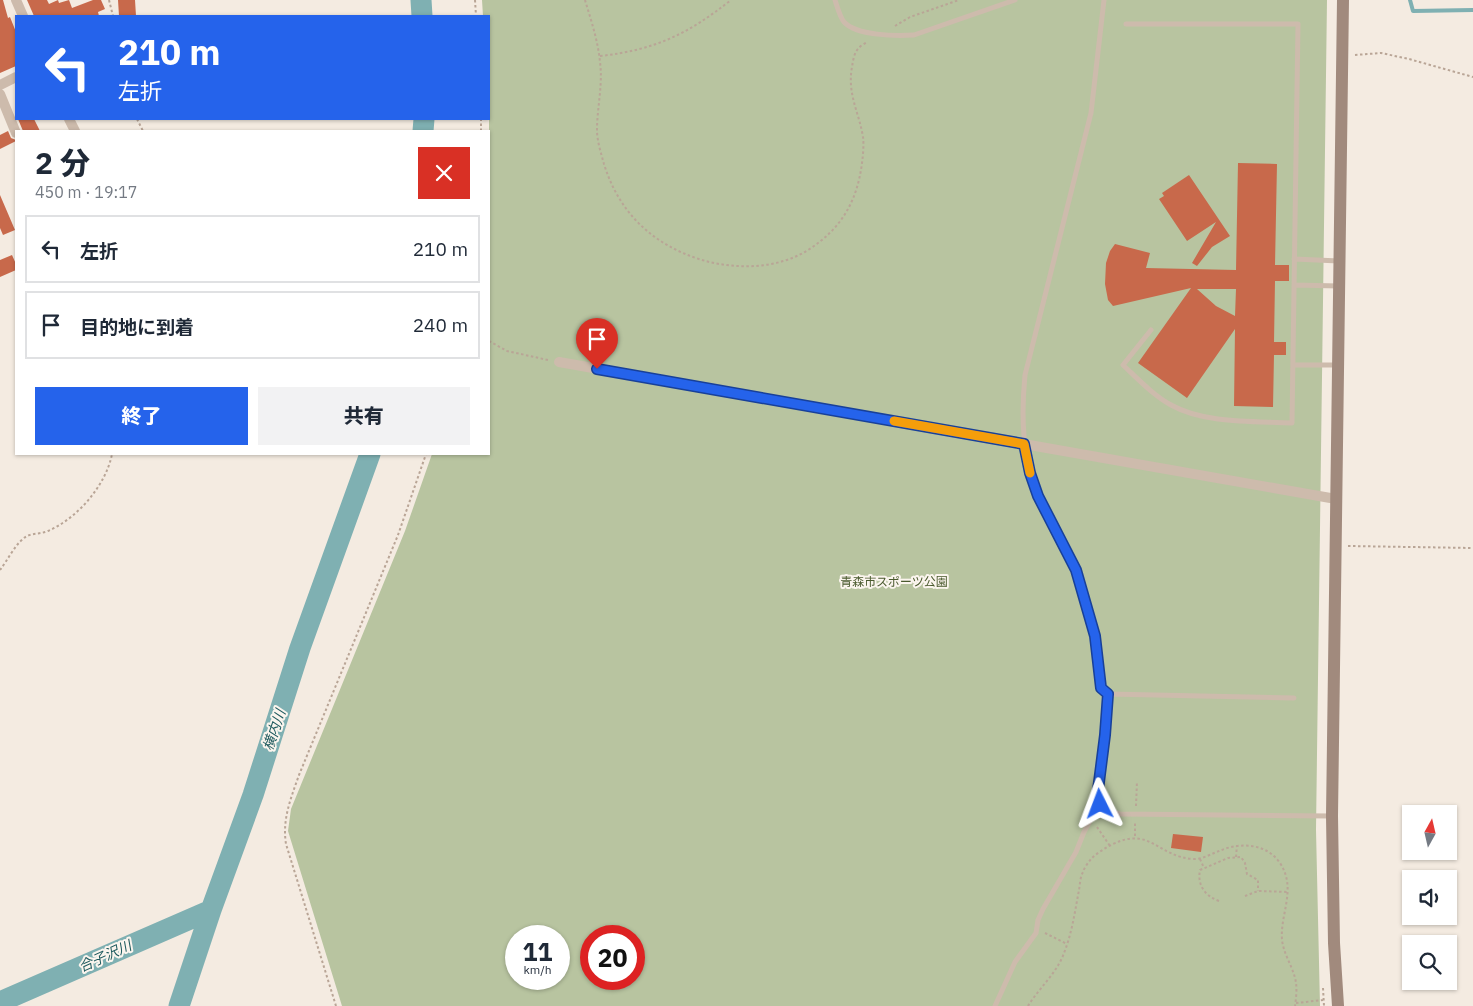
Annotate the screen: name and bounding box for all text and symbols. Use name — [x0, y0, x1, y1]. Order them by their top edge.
text: 210 m — [118, 29, 221, 75]
icon: left — [35, 35, 100, 100]
text: 左折 — [118, 76, 162, 105]
text: 2 分 — [35, 143, 90, 182]
button: close — [418, 147, 470, 199]
text: 450 m · 19:17 — [35, 182, 137, 202]
icon: left — [37, 235, 65, 263]
text: 210 m — [413, 237, 468, 261]
text: 左折 — [80, 239, 118, 263]
icon: arrive — [37, 311, 65, 339]
text: 240 m — [413, 313, 468, 337]
text: 目的地に到着 — [80, 315, 194, 339]
pin — [576, 318, 618, 369]
icon: arrive — [583, 325, 611, 353]
button: 終了 — [35, 387, 248, 445]
button: 共有 — [258, 387, 470, 445]
park label: 青森市スポーツ公園 — [840, 574, 948, 589]
water label: 横内川 — [259, 705, 290, 753]
position arrow — [1073, 777, 1125, 829]
north arrow — [1402, 805, 1458, 860]
map controls — [1402, 805, 1457, 990]
button: sound — [1402, 870, 1457, 925]
speed limit sign: 20 — [580, 925, 645, 990]
text: 11 — [522, 935, 553, 968]
button: search — [1402, 935, 1457, 990]
water label: 合子沢川 — [76, 936, 136, 976]
text: km/h — [523, 962, 552, 977]

